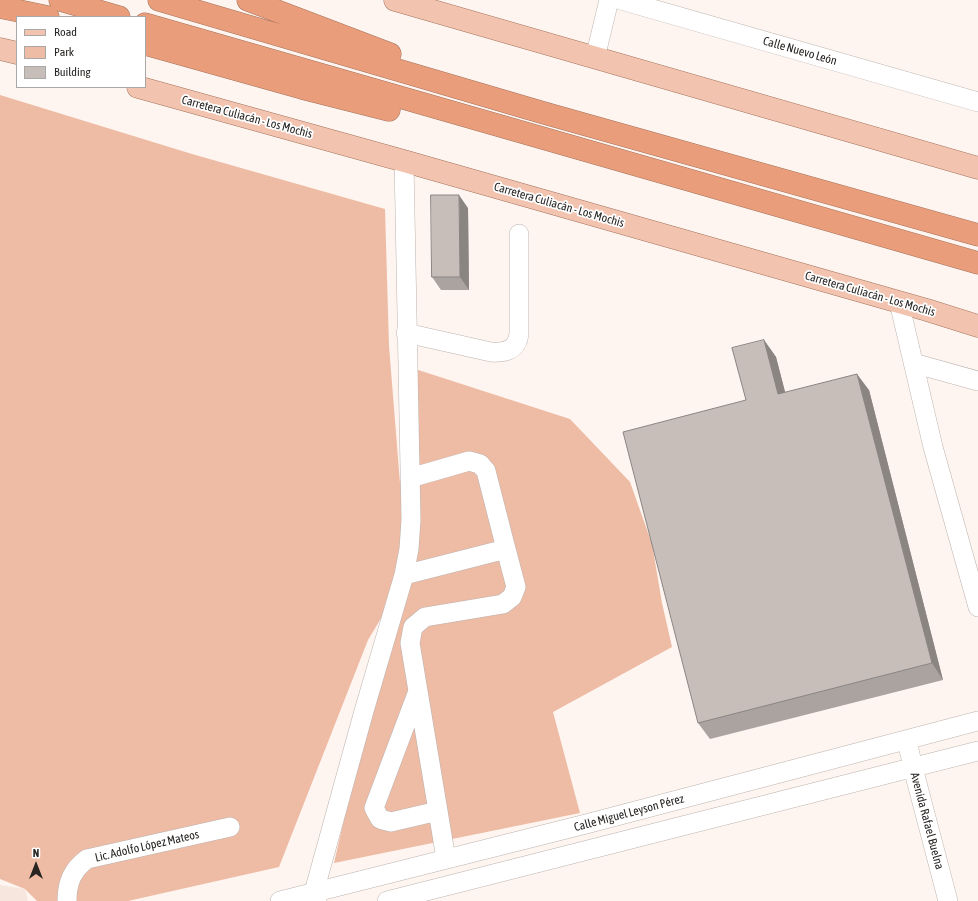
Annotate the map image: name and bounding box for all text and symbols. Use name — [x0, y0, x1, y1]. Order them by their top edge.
legend — [16, 16, 146, 88]
text: Road — [54, 25, 77, 39]
street label: Calle Nuevo León — [761, 34, 839, 68]
text: Park — [54, 45, 74, 59]
text: Building — [54, 65, 91, 79]
street label: Carretera Culiacán - Los Mochis — [180, 93, 314, 141]
street label: Carretera Culiacán - Los Mochis — [492, 180, 626, 230]
street label: Carretera Culiacán - Los Mochis — [803, 269, 937, 319]
street label: Avenida Rafael Buelna — [907, 771, 947, 871]
street label: Calle Miguel Leyson Pérez — [573, 791, 685, 835]
street label: Lic. Adolfo López Mateos — [94, 827, 200, 865]
north arrow — [16, 845, 56, 885]
text: N — [33, 847, 39, 859]

